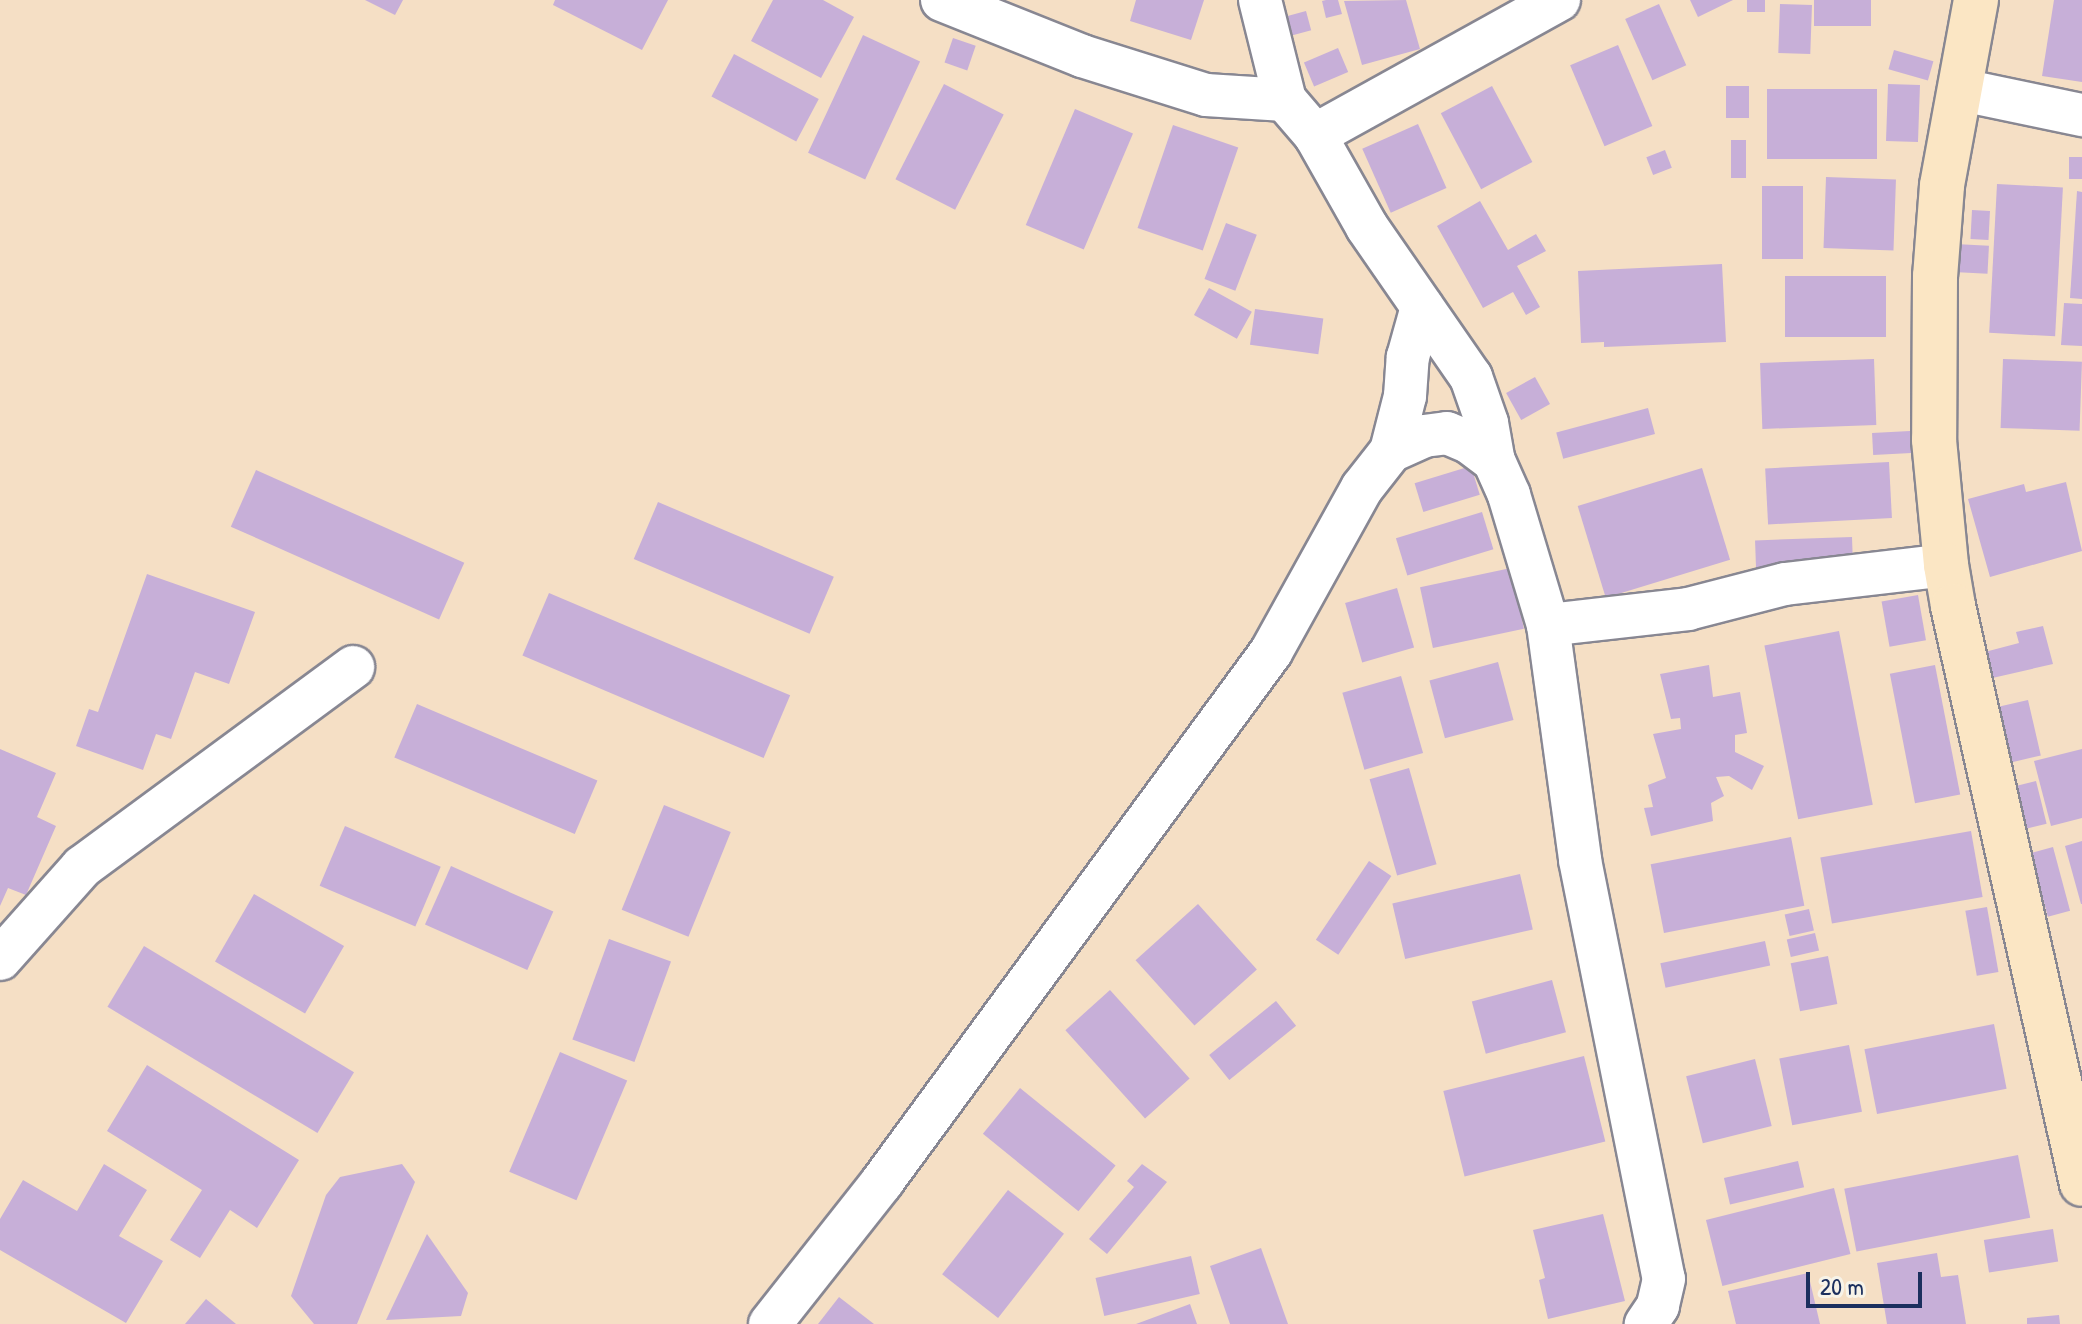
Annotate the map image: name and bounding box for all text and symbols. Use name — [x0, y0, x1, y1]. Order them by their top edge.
scale bar — [1810, 1256, 1926, 1306]
text: 20 m — [1820, 1270, 1864, 1302]

